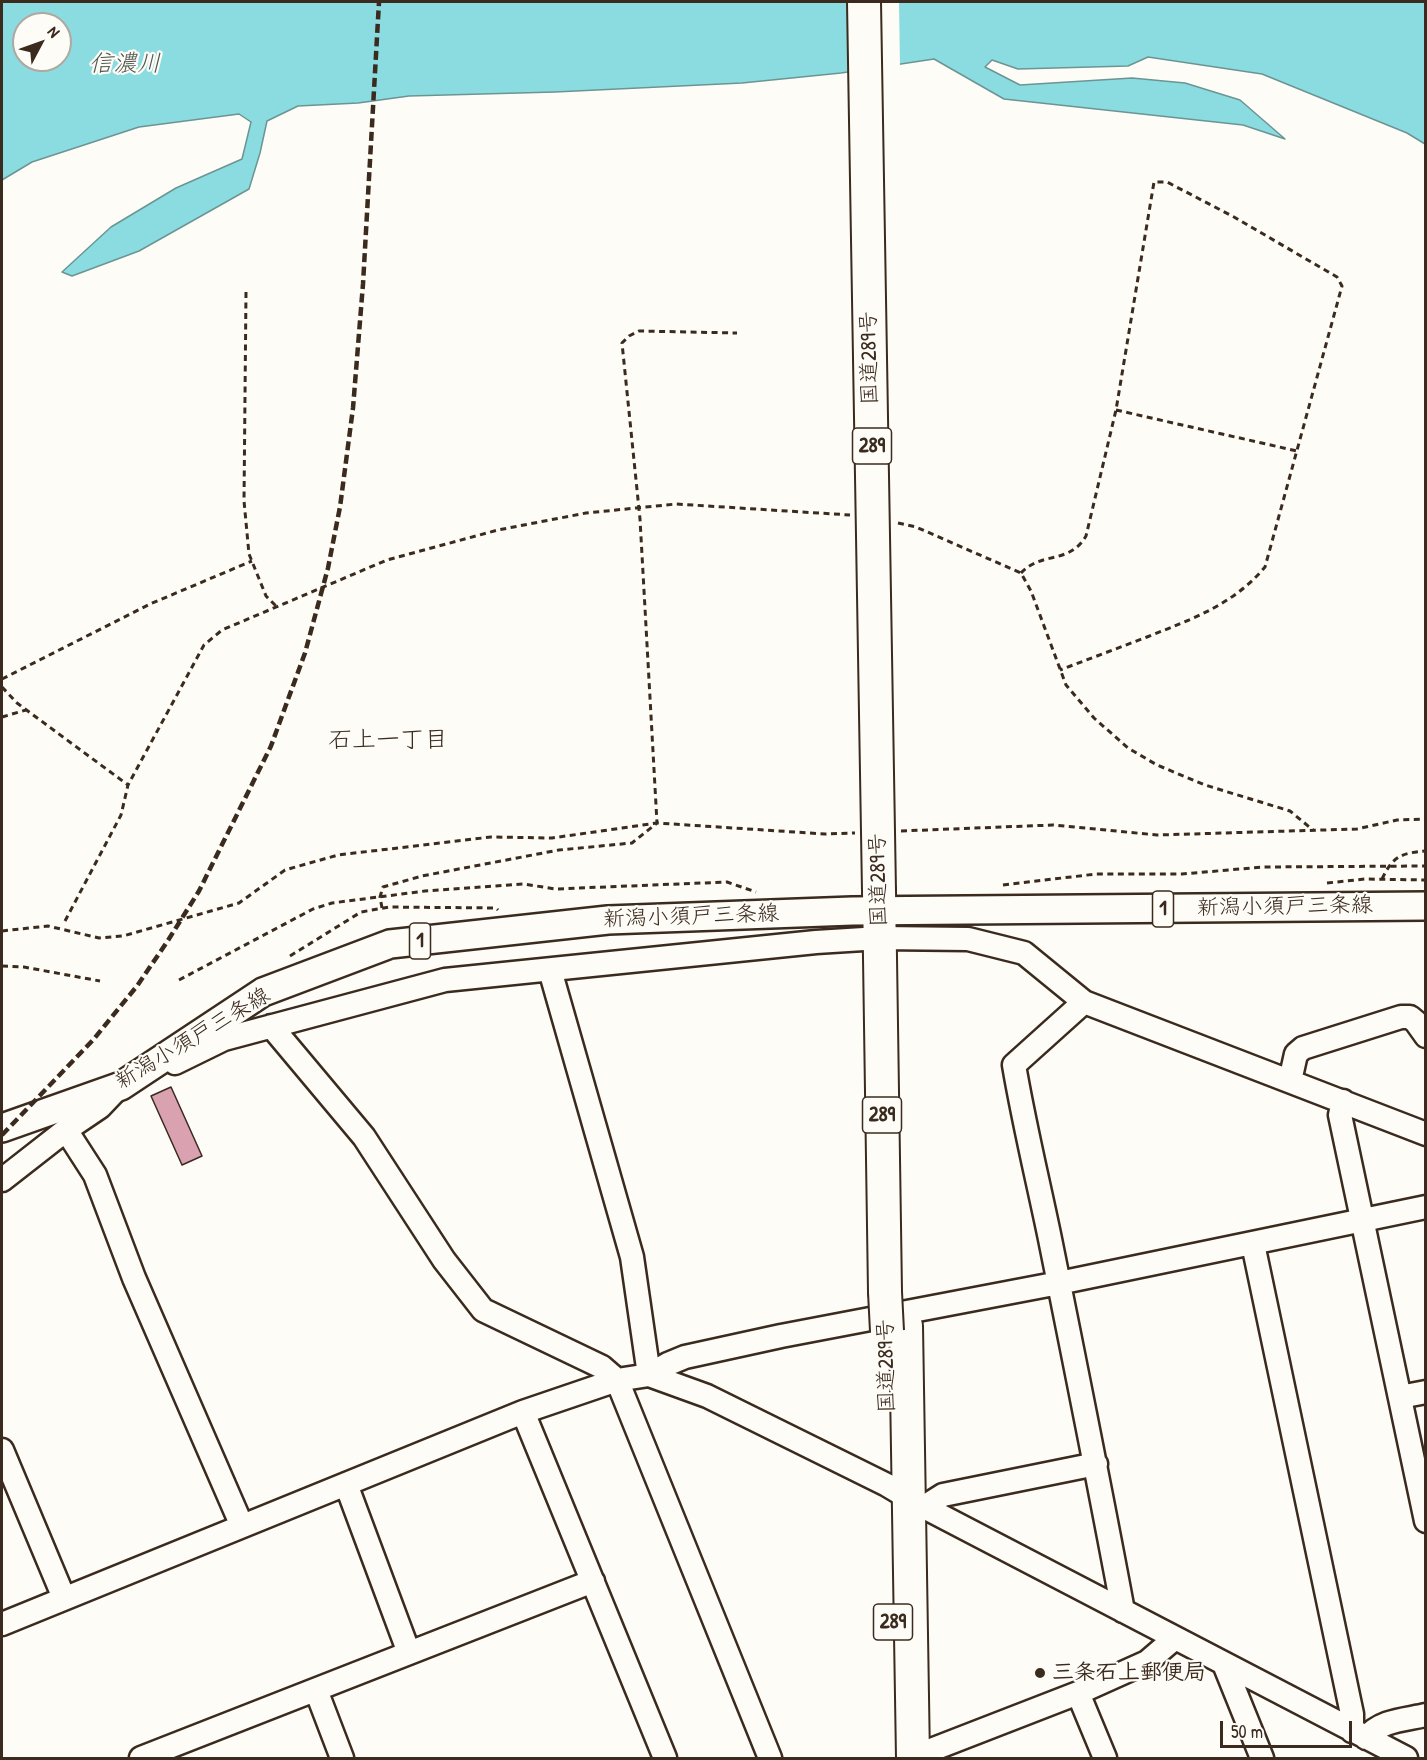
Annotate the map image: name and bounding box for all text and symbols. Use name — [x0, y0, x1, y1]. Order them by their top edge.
north arrow — [12, 12, 72, 72]
text: N — [43, 21, 65, 42]
water label: 信濃川 — [89, 51, 161, 79]
street label: 国道289号 — [856, 311, 884, 405]
road number: 289 — [852, 428, 892, 464]
district label: 石上一丁目 — [328, 727, 448, 755]
street label: 国道289号 — [865, 833, 893, 927]
road number: 1 — [1152, 891, 1174, 927]
street label: 新潟小須戸三条線 — [1197, 892, 1373, 922]
street label: 新潟小須戸三条線 — [603, 901, 779, 933]
road number: 1 — [410, 923, 430, 959]
street label: 新潟小須戸三条線 — [111, 982, 275, 1096]
road number: 289 — [862, 1097, 902, 1133]
street label: 国道289号 — [873, 1319, 901, 1413]
road number: 289 — [874, 1604, 912, 1640]
place label: 三条石上郵便局 — [1052, 1660, 1206, 1686]
marker: 三条石上郵便局 — [1033, 1666, 1047, 1680]
scale bar — [1223, 1709, 1355, 1747]
text: 50 m — [1231, 1719, 1263, 1744]

